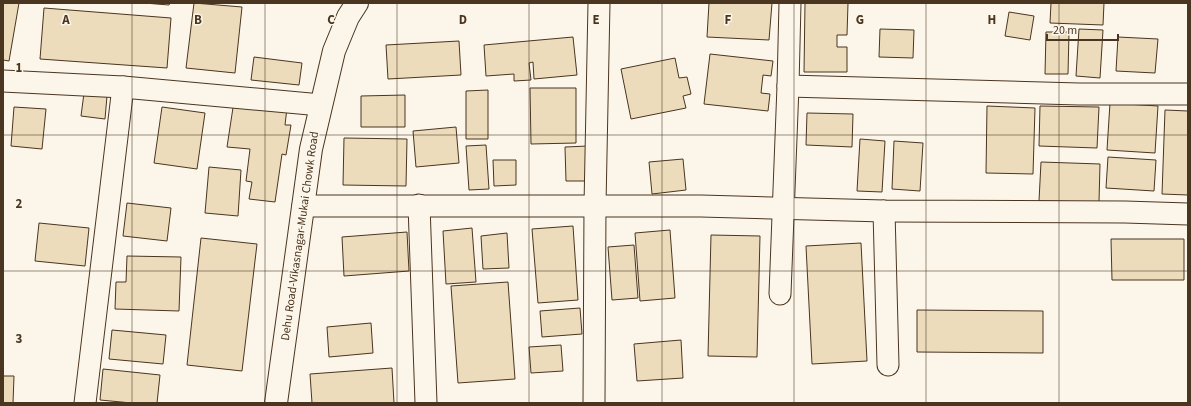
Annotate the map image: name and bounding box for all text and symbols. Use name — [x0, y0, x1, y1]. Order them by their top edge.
text: A — [61, 11, 70, 29]
text: B — [194, 11, 202, 29]
text: C — [327, 11, 335, 29]
text: D — [459, 11, 467, 29]
text: E — [592, 11, 600, 29]
text: F — [725, 11, 732, 29]
text: G — [856, 11, 864, 29]
text: H — [988, 11, 996, 29]
scale bar — [1047, 16, 1118, 42]
text: 20 m — [1053, 22, 1077, 39]
text: 1 — [16, 59, 23, 77]
street label: Dehu Road-Vikasnagar-Mukai Chowk Road — [277, 130, 323, 342]
text: 2 — [16, 195, 23, 213]
text: 3 — [16, 330, 23, 348]

